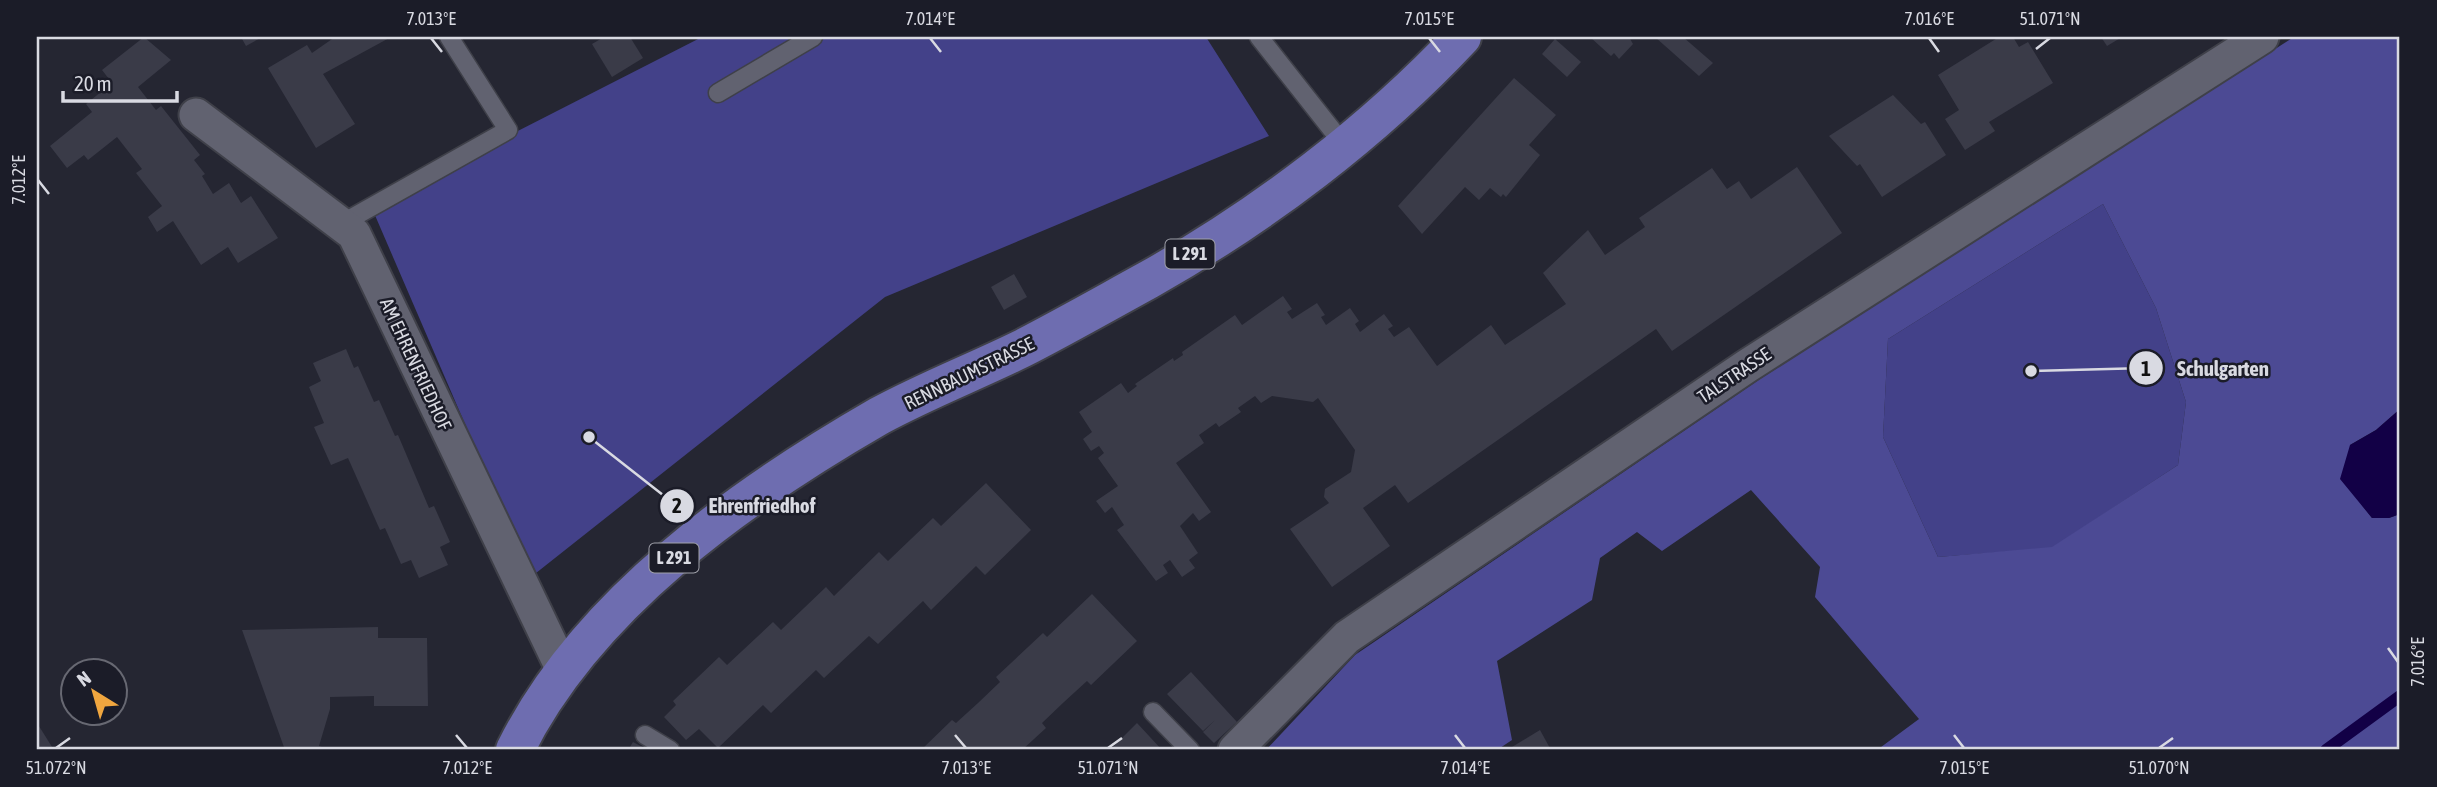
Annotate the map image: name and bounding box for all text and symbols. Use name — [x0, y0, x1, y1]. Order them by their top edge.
text: 7.013°E — [406, 8, 456, 29]
text: 7.014°E — [905, 8, 955, 29]
text: 7.015°E — [1404, 8, 1454, 29]
text: 7.016°E — [1904, 8, 1954, 29]
text: 51.071°N — [2019, 8, 2081, 29]
scale bar — [63, 60, 177, 104]
text: 20 m — [74, 71, 112, 95]
text: 7.012°E — [8, 155, 29, 205]
road number: L 291 — [1166, 240, 1214, 268]
street label: AM EHRENFRIEDHOF — [376, 295, 456, 434]
street label: RENNBAUMSTRASSE — [901, 332, 1037, 414]
street label: TALSTRASSE — [1693, 343, 1775, 407]
callout: Schulgarten — [2128, 347, 2283, 389]
text: 1 — [2141, 356, 2151, 380]
text: Schulgarten — [2177, 356, 2269, 380]
callout: Ehrenfriedhof — [660, 485, 830, 527]
text: 2 — [672, 493, 682, 517]
text: Ehrenfriedhof — [708, 493, 816, 517]
road number: L 291 — [650, 544, 698, 572]
text: 7.016°E — [2407, 637, 2428, 687]
north arrow — [60, 658, 130, 728]
text: N — [73, 666, 95, 691]
text: 51.072°N — [25, 757, 87, 778]
text: 7.012°E — [442, 757, 492, 778]
text: 7.013°E — [941, 757, 991, 778]
text: 51.071°N — [1077, 757, 1139, 778]
text: 7.014°E — [1440, 757, 1490, 778]
text: 7.015°E — [1939, 757, 1989, 778]
text: 51.070°N — [2128, 757, 2190, 778]

